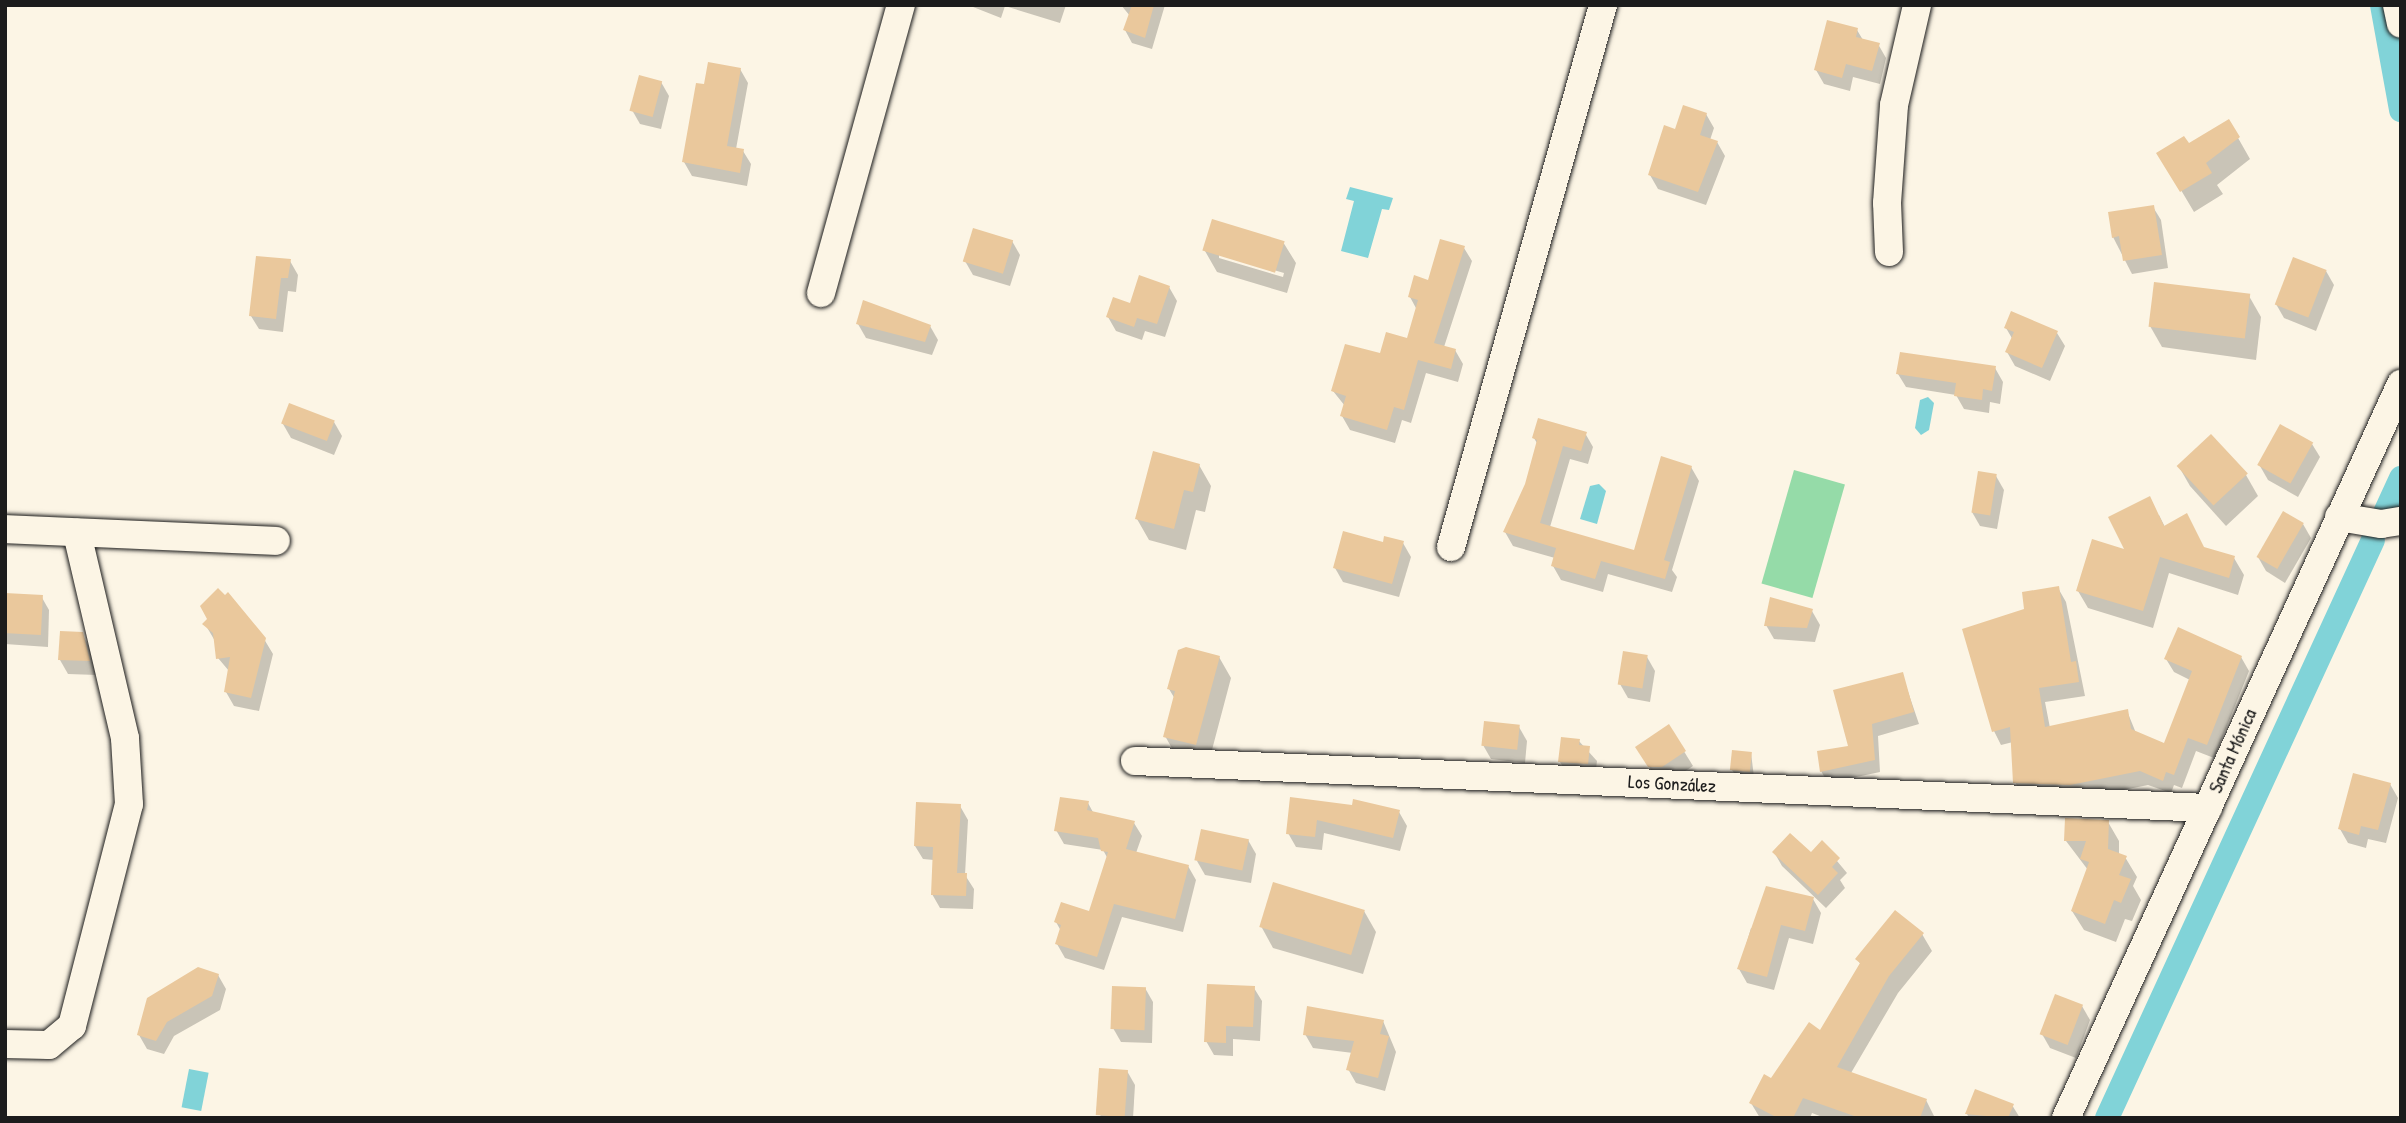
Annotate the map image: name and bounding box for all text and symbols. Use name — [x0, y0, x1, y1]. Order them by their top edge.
street label: Santa Mónica — [2204, 705, 2262, 797]
street label: Los González — [1627, 770, 1717, 798]

